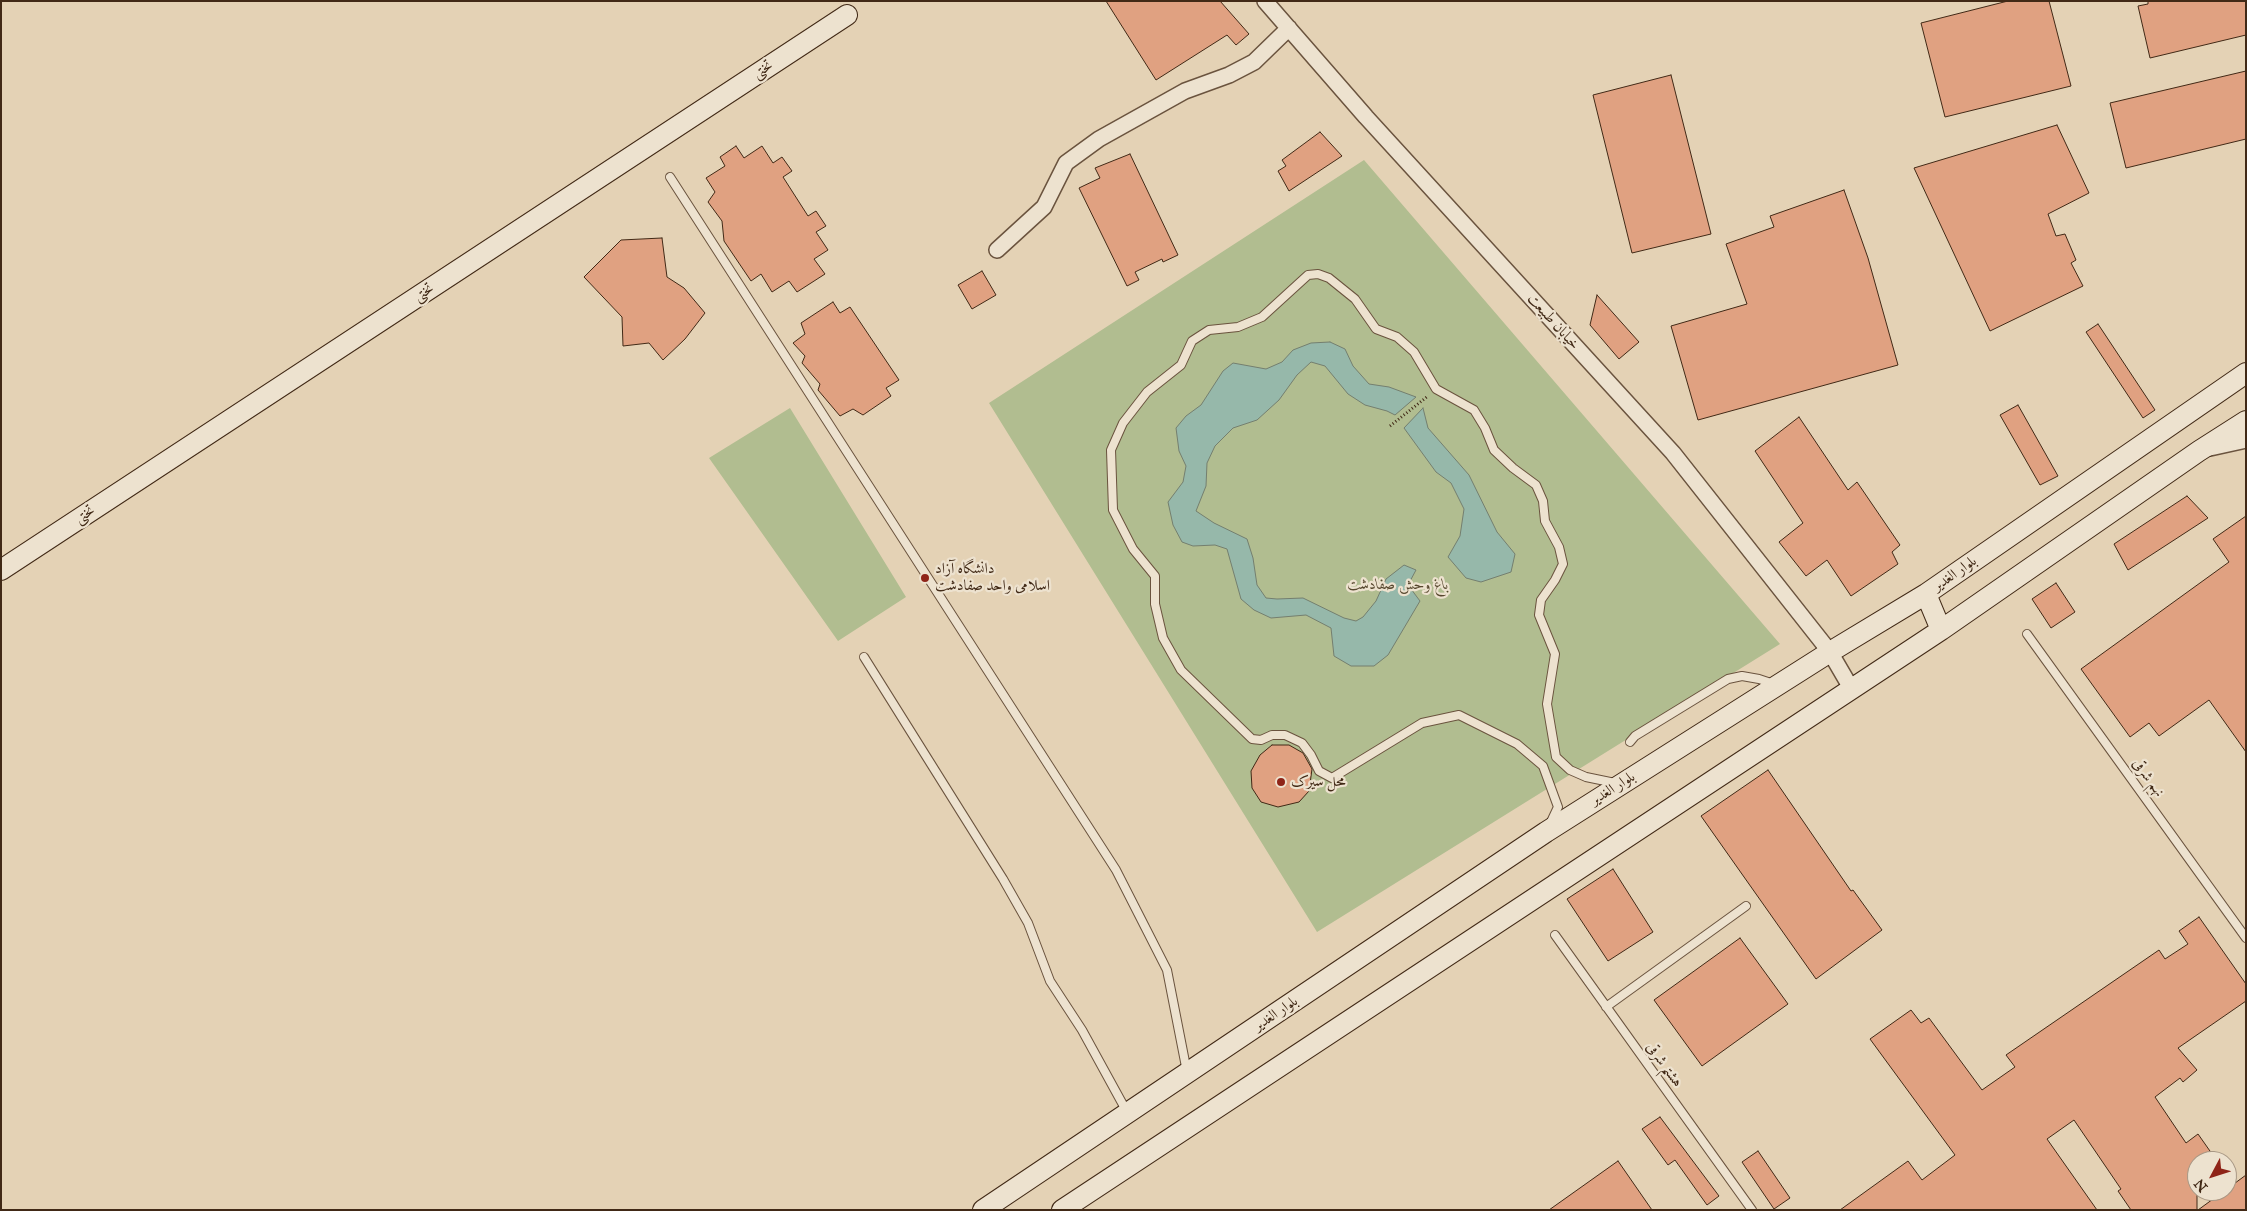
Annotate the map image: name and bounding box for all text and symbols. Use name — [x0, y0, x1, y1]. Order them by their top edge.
street label: تختی — [749, 57, 777, 83]
street label: تختی — [410, 280, 438, 306]
street label: خیابان طبیعت — [1523, 290, 1583, 354]
street label: تختی — [71, 502, 99, 528]
street label: بلوار الغدیر — [1930, 552, 1980, 596]
place label: دانشگاه آزاد اسلامی واحد صفادشت — [935, 560, 1050, 595]
marker: دانشگاه آزاد اسلامی واحد صفادشت — [919, 572, 931, 584]
park label: باغ وحش صفادشت — [1347, 576, 1449, 594]
street label: نهم شرقی — [2128, 755, 2168, 801]
street label: بلوار الغدیر — [1587, 768, 1639, 810]
place label: محل سیرک — [1291, 773, 1346, 791]
marker: محل سیرک — [1275, 776, 1287, 788]
street label: بلوار الغدیر — [1250, 993, 1302, 1035]
street label: هشتم شرقی — [1642, 1039, 1686, 1091]
north arrow — [2187, 1151, 2237, 1201]
text: N — [2191, 1175, 2211, 1195]

